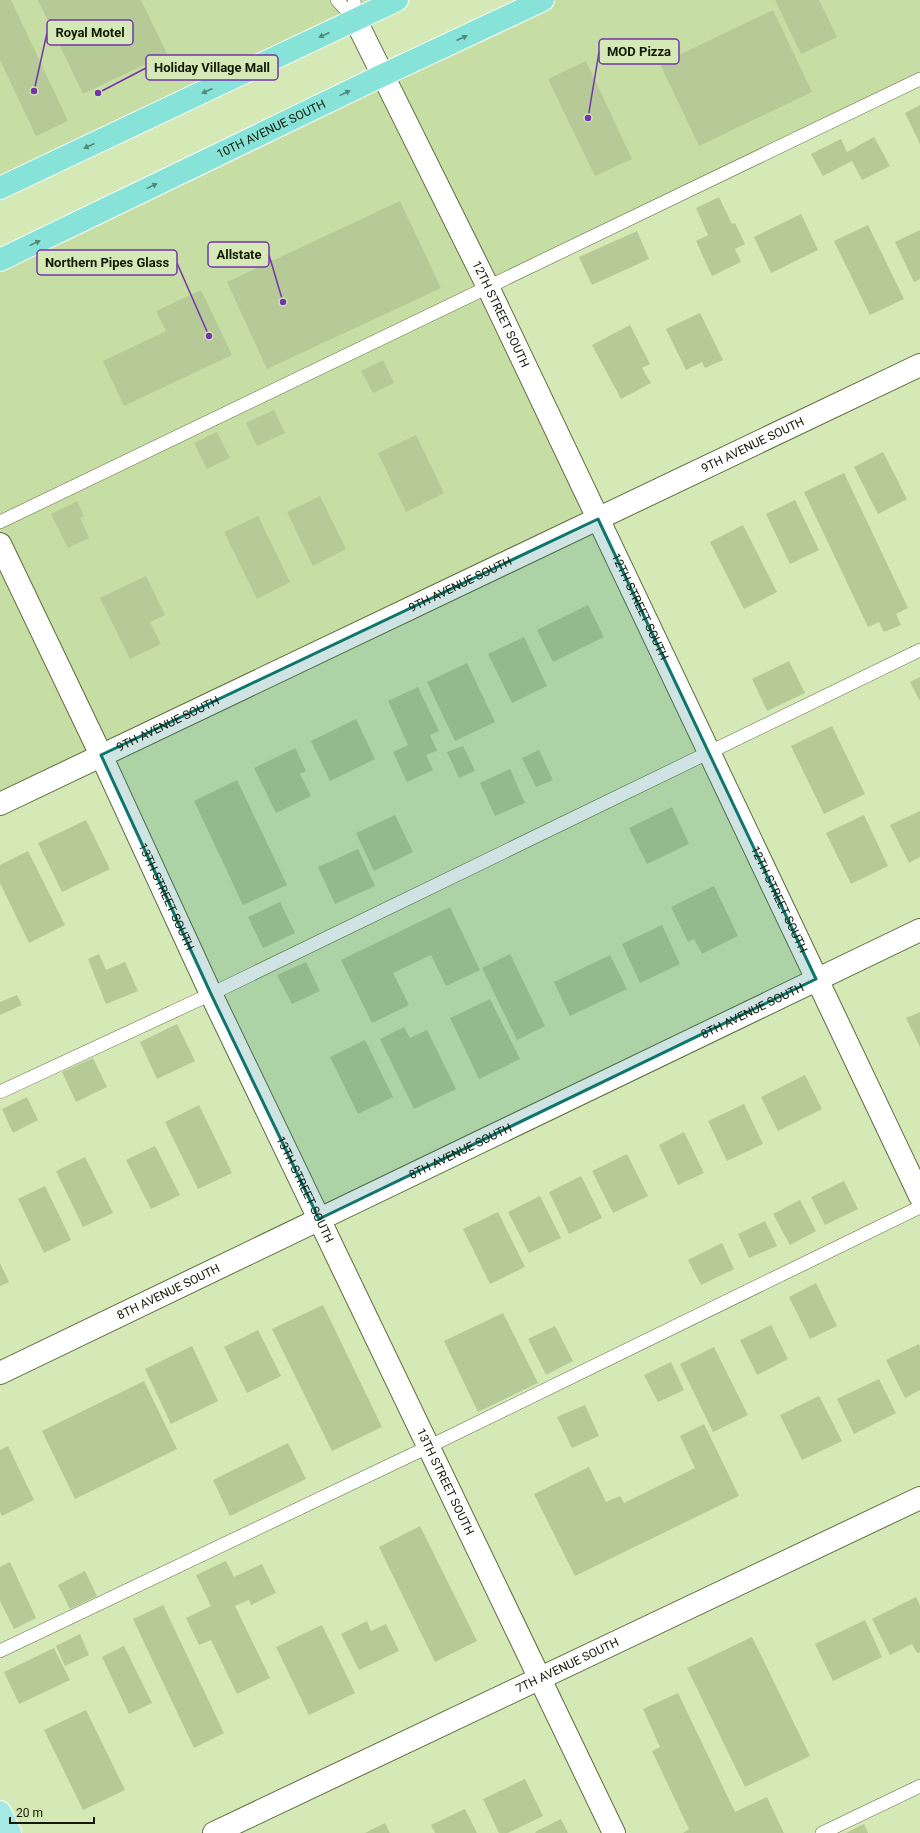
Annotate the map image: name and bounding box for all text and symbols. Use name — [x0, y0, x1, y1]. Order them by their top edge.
callout: Royal Motel — [47, 20, 133, 45]
text: Royal Motel — [55, 25, 125, 40]
one-way arrow — [319, 32, 330, 38]
one-way arrow — [457, 35, 468, 41]
callout: MOD Pizza — [599, 39, 679, 64]
text: MOD Pizza — [607, 44, 671, 59]
callout: Holiday Village Mall — [146, 55, 278, 80]
text: Holiday Village Mall — [154, 60, 270, 75]
one-way arrow — [201, 88, 212, 94]
one-way arrow — [339, 90, 350, 96]
street label: 10TH AVENUE SOUTH — [214, 97, 328, 161]
one-way arrow — [83, 143, 95, 149]
one-way arrow — [146, 183, 158, 189]
one-way arrow — [29, 240, 41, 246]
callout: Allstate — [208, 242, 269, 267]
text: Allstate — [216, 247, 262, 262]
callout: Northern Pipes Glass — [37, 250, 177, 275]
text: Northern Pipes Glass — [45, 255, 169, 270]
street label: 12TH STREET SOUTH — [469, 259, 532, 370]
street label: 9TH AVENUE SOUTH — [699, 414, 806, 475]
street label: 12TH STREET SOUTH — [609, 551, 671, 662]
street label: 9TH AVENUE SOUTH — [407, 554, 514, 615]
street label: 9TH AVENUE SOUTH — [114, 693, 222, 754]
street label: 13TH STREET SOUTH — [136, 841, 197, 953]
street label: 12TH STREET SOUTH — [748, 844, 810, 955]
street label: 8TH AVENUE SOUTH — [699, 980, 806, 1041]
street label: 8TH AVENUE SOUTH — [407, 1121, 514, 1182]
street label: 13TH STREET SOUTH — [273, 1134, 336, 1245]
street label: 8TH AVENUE SOUTH — [115, 1261, 222, 1323]
street label: 13TH STREET SOUTH — [414, 1426, 477, 1537]
street label: 7TH AVENUE SOUTH — [514, 1635, 621, 1696]
scale bar — [10, 1799, 94, 1825]
text: 20 m — [16, 1806, 43, 1820]

